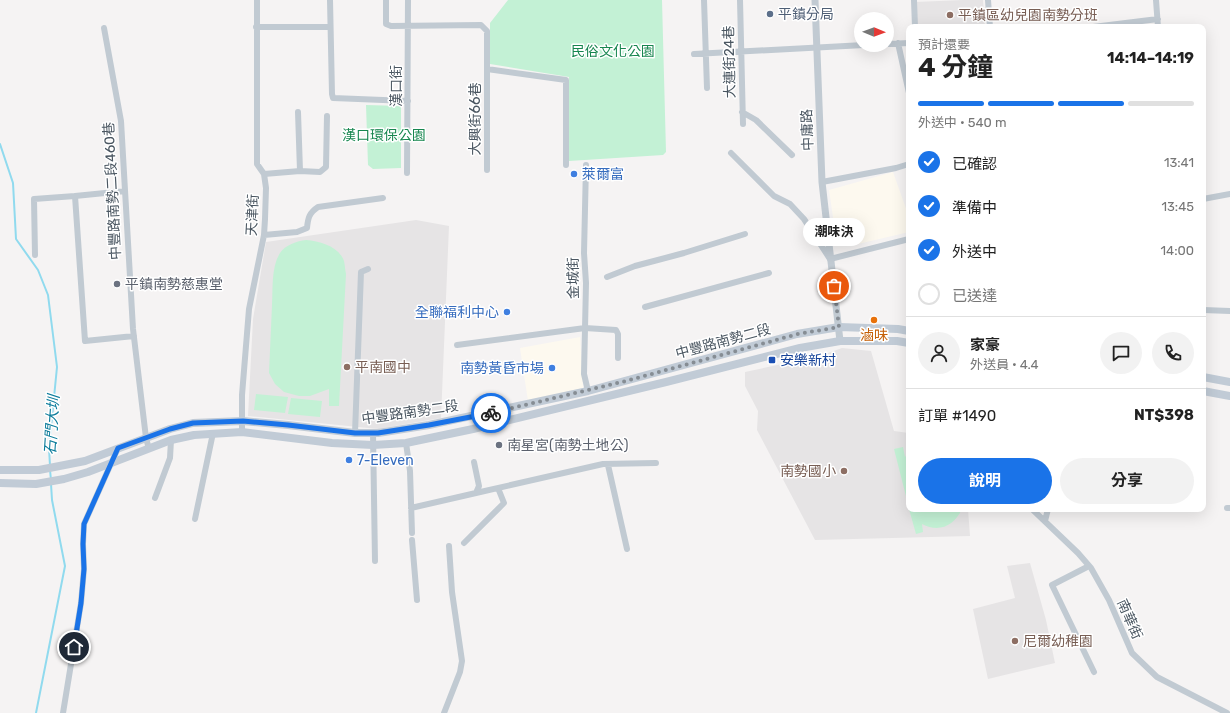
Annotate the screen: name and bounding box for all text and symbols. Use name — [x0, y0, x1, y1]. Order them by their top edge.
place label: 平鎮分局 — [778, 6, 834, 23]
place label: 平鎮區幼兒園南勢分班 — [958, 7, 1098, 24]
marker: 平鎮分局 — [765, 9, 775, 19]
marker: 平鎮區幼兒園南勢分班 — [945, 10, 955, 20]
north arrow — [854, 12, 894, 52]
map controls — [854, 12, 894, 52]
street label: 大連街24巷 — [720, 25, 739, 99]
text: 預計還要 — [918, 37, 970, 52]
park label: 民俗文化公園 — [571, 43, 655, 60]
text: 14:14–14:19 — [1107, 49, 1194, 67]
text: 4 分鐘 — [918, 52, 993, 83]
street label: 漢口街 — [388, 65, 405, 107]
street label: 大興街66巷 — [467, 83, 484, 155]
street label: 中庸路 — [798, 109, 817, 151]
text: 外送中 · 540 m — [918, 115, 1006, 130]
street label: 中豐路南勢二段460巷 — [100, 122, 125, 260]
park label: 漢口環保公園 — [342, 127, 426, 144]
icon: check — [918, 151, 940, 173]
text: 已確認 — [952, 155, 997, 173]
text: 13:41 — [1164, 155, 1194, 170]
place label: 萊爾富 — [582, 166, 624, 183]
marker: 萊爾富 — [569, 169, 579, 179]
street label: 天津街 — [243, 194, 262, 236]
icon: check — [918, 195, 940, 217]
text: 準備中 — [952, 199, 997, 217]
text: 13:45 — [1161, 199, 1194, 214]
callout: 潮味決 — [803, 218, 865, 246]
text: 潮味決 — [814, 224, 854, 239]
icon: check — [918, 239, 940, 261]
text: 外送中 — [952, 243, 997, 261]
text: 14:00 — [1161, 243, 1194, 258]
street label: 金城街 — [565, 257, 582, 299]
pin — [817, 269, 851, 303]
icon: bag — [823, 275, 845, 297]
place label: 平鎮南勢慈惠堂 — [125, 276, 223, 293]
marker: 平鎮南勢慈惠堂 — [112, 279, 122, 289]
text: 已送達 — [952, 287, 997, 305]
place label: 全聯福利中心 — [415, 304, 499, 321]
marker: 全聯福利中心 — [502, 307, 512, 317]
marker: 滷味 — [869, 315, 879, 325]
street label: 中豐路南勢二段 — [674, 321, 773, 362]
place label: 滷味 — [860, 327, 888, 344]
button: person — [918, 332, 960, 374]
button: chat — [1100, 332, 1142, 374]
button: phone — [1152, 332, 1194, 374]
text: 家豪 — [970, 336, 1000, 354]
place label: 安樂新村 — [780, 352, 836, 369]
marker: 安樂新村 — [767, 355, 777, 365]
text: 外送員 · 4.4 — [970, 357, 1039, 372]
place label: 平南國中 — [355, 359, 411, 376]
place label: 南勢黃昏市場 — [460, 360, 544, 377]
marker: 平南國中 — [342, 362, 352, 372]
marker: 南勢黃昏市場 — [547, 363, 557, 373]
water label: 石門大圳 — [41, 392, 63, 456]
courier — [471, 393, 511, 433]
street label: 中豐路南勢二段 — [360, 397, 460, 428]
icon: bike — [480, 402, 502, 424]
text: NT$398 — [1134, 406, 1194, 424]
text: 訂單 #1490 — [918, 407, 996, 425]
place label: 南星宮(南勢土地公) — [507, 437, 629, 454]
marker: 南星宮(南勢土地公) — [494, 440, 504, 450]
place label: 7-Eleven — [357, 452, 414, 469]
marker: 7-Eleven — [344, 455, 354, 465]
button: 說明 — [918, 458, 1052, 504]
button: 分享 — [1060, 458, 1194, 504]
place label: 南勢國小 — [780, 463, 836, 480]
marker: 南勢國小 — [839, 466, 849, 476]
street label: 南華街 — [1113, 597, 1146, 642]
pin — [57, 630, 91, 664]
place label: 尼爾幼稚園 — [1023, 633, 1093, 650]
icon: home — [63, 636, 85, 658]
marker: 尼爾幼稚園 — [1010, 636, 1020, 646]

